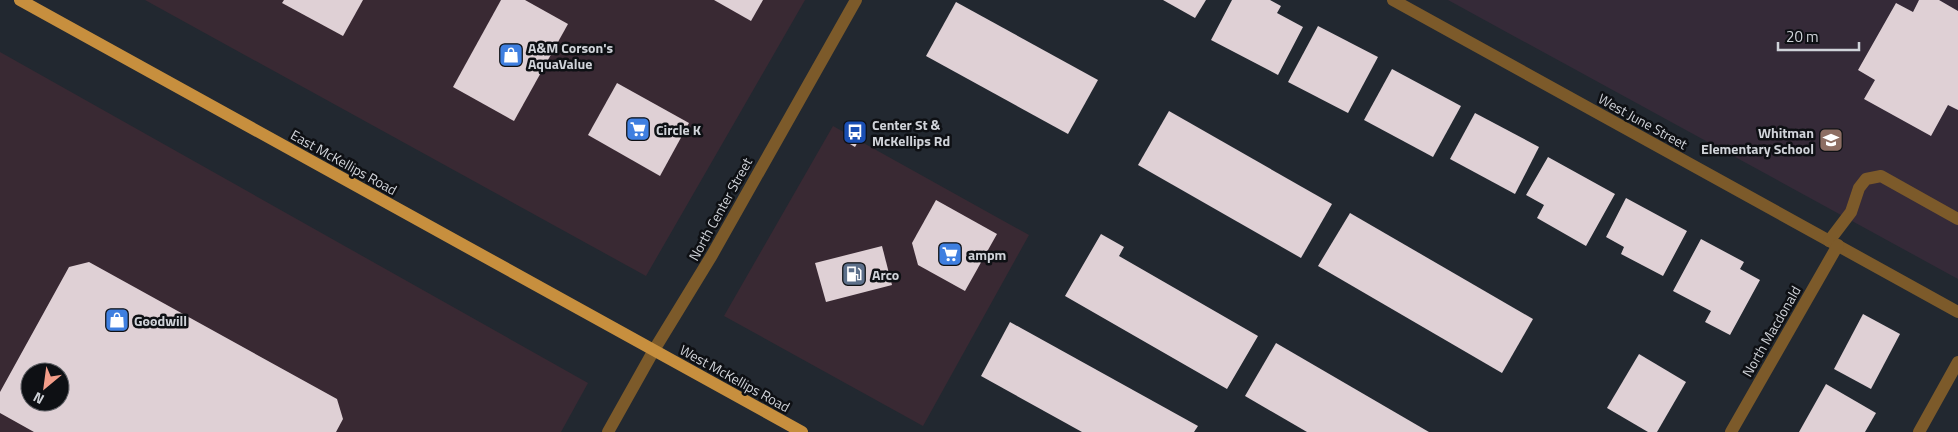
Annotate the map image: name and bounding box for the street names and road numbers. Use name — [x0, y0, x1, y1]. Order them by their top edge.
street label: West June Street — [1595, 88, 1691, 154]
street label: East McKellips Road — [287, 124, 401, 200]
street label: North Center Street — [683, 153, 757, 264]
street label: North Macdonald — [1736, 282, 1806, 380]
street label: West McKellips Road — [676, 339, 794, 417]

